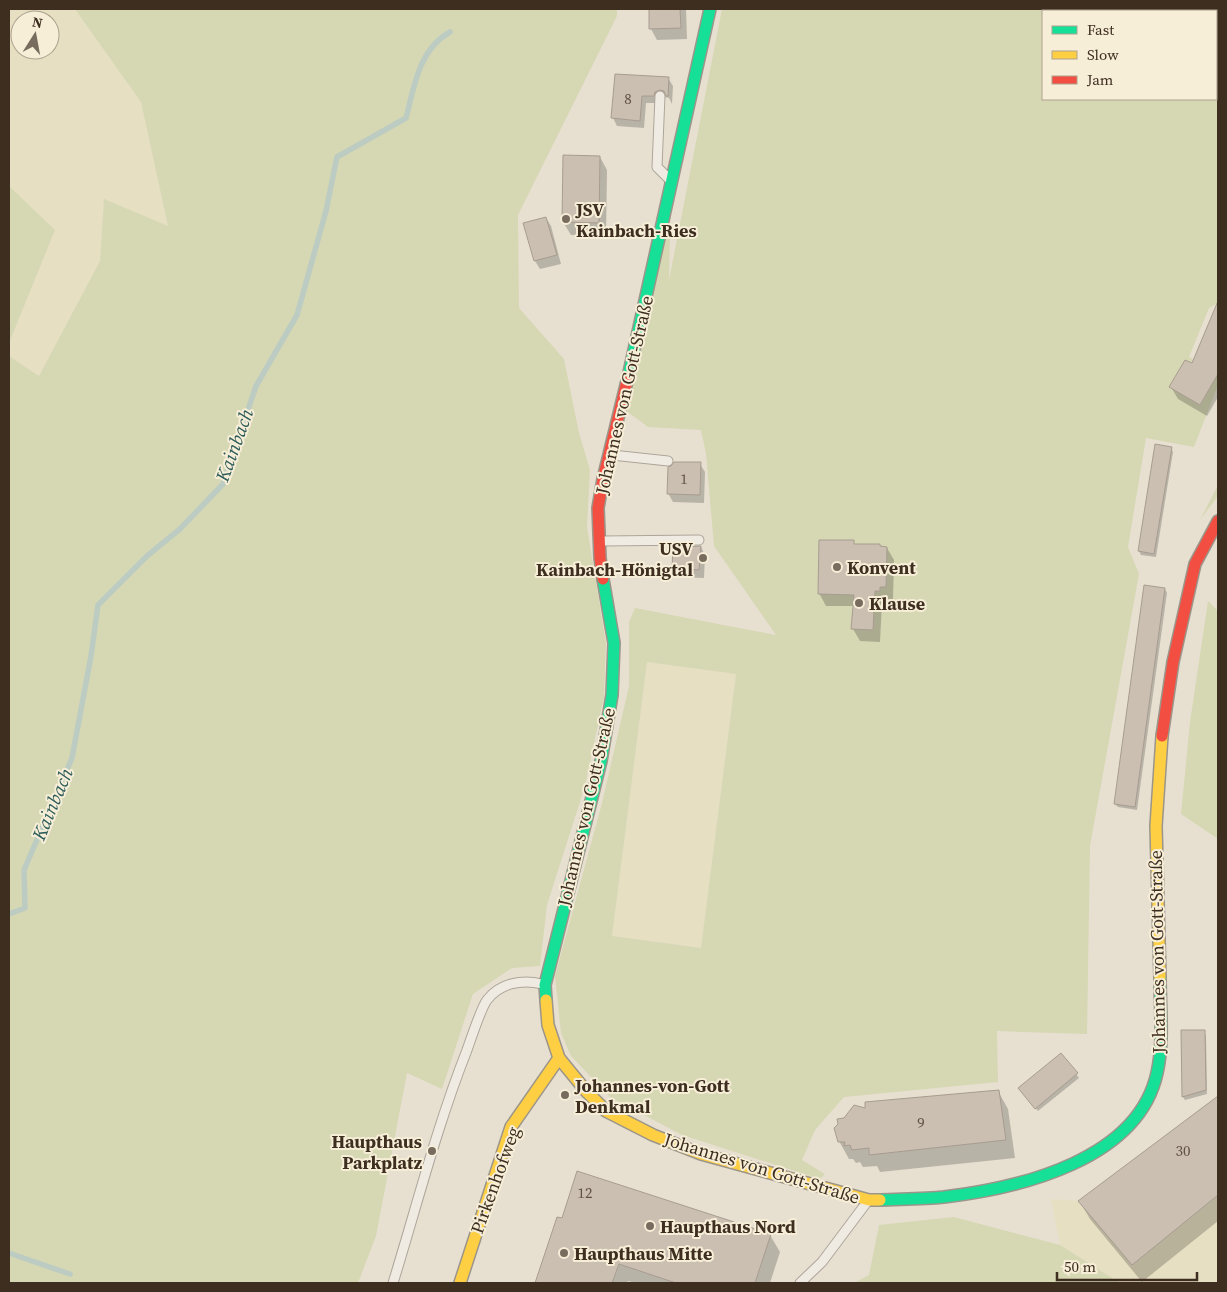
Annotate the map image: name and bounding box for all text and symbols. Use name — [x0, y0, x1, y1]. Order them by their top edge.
north arrow — [10, 10, 60, 60]
legend — [1042, 10, 1217, 100]
text: N — [31, 11, 44, 33]
text: Fast — [1087, 19, 1114, 40]
text: Slow — [1087, 44, 1119, 65]
text: Jam — [1086, 69, 1114, 90]
house number: 8 — [624, 88, 632, 109]
place label: JSV Kainbach-Ries — [575, 197, 697, 243]
marker: JSV Kainbach-Ries — [560, 213, 572, 225]
street label: Johannes von Gott-Straße — [589, 293, 659, 498]
water label: Kainbach — [208, 404, 259, 486]
house number: 1 — [680, 468, 688, 489]
place label: USV Kainbach-Hönigtal — [536, 536, 693, 582]
marker: USV Kainbach-Hönigtal — [697, 552, 709, 564]
place label: Konvent — [847, 555, 916, 580]
marker: Konvent — [831, 561, 843, 573]
place label: Klause — [869, 591, 925, 616]
marker: Klause — [853, 597, 865, 609]
street label: Johannes von Gott-Straße — [551, 705, 621, 910]
water label: Kainbach — [25, 763, 79, 845]
street label: Johannes von Gott-Straße — [1143, 850, 1171, 1055]
place label: Johannes-von-Gott Denkmal — [574, 1073, 730, 1119]
marker: Johannes-von-Gott Denkmal — [559, 1089, 571, 1101]
house number: 9 — [917, 1112, 925, 1133]
street label: Pirkenhofweg — [464, 1123, 526, 1237]
street label: Johannes von Gott-Straße — [660, 1126, 863, 1210]
place label: Haupthaus Parkplatz — [331, 1129, 423, 1175]
house number: 30 — [1175, 1140, 1191, 1161]
marker: Haupthaus Parkplatz — [426, 1145, 438, 1157]
house number: 12 — [577, 1182, 593, 1203]
place label: Haupthaus Nord — [660, 1214, 796, 1239]
marker: Haupthaus Nord — [644, 1220, 656, 1232]
place label: Haupthaus Mitte — [574, 1241, 712, 1266]
marker: Haupthaus Mitte — [558, 1247, 570, 1259]
scale bar — [1057, 1250, 1197, 1282]
text: 50 m — [1064, 1256, 1096, 1277]

